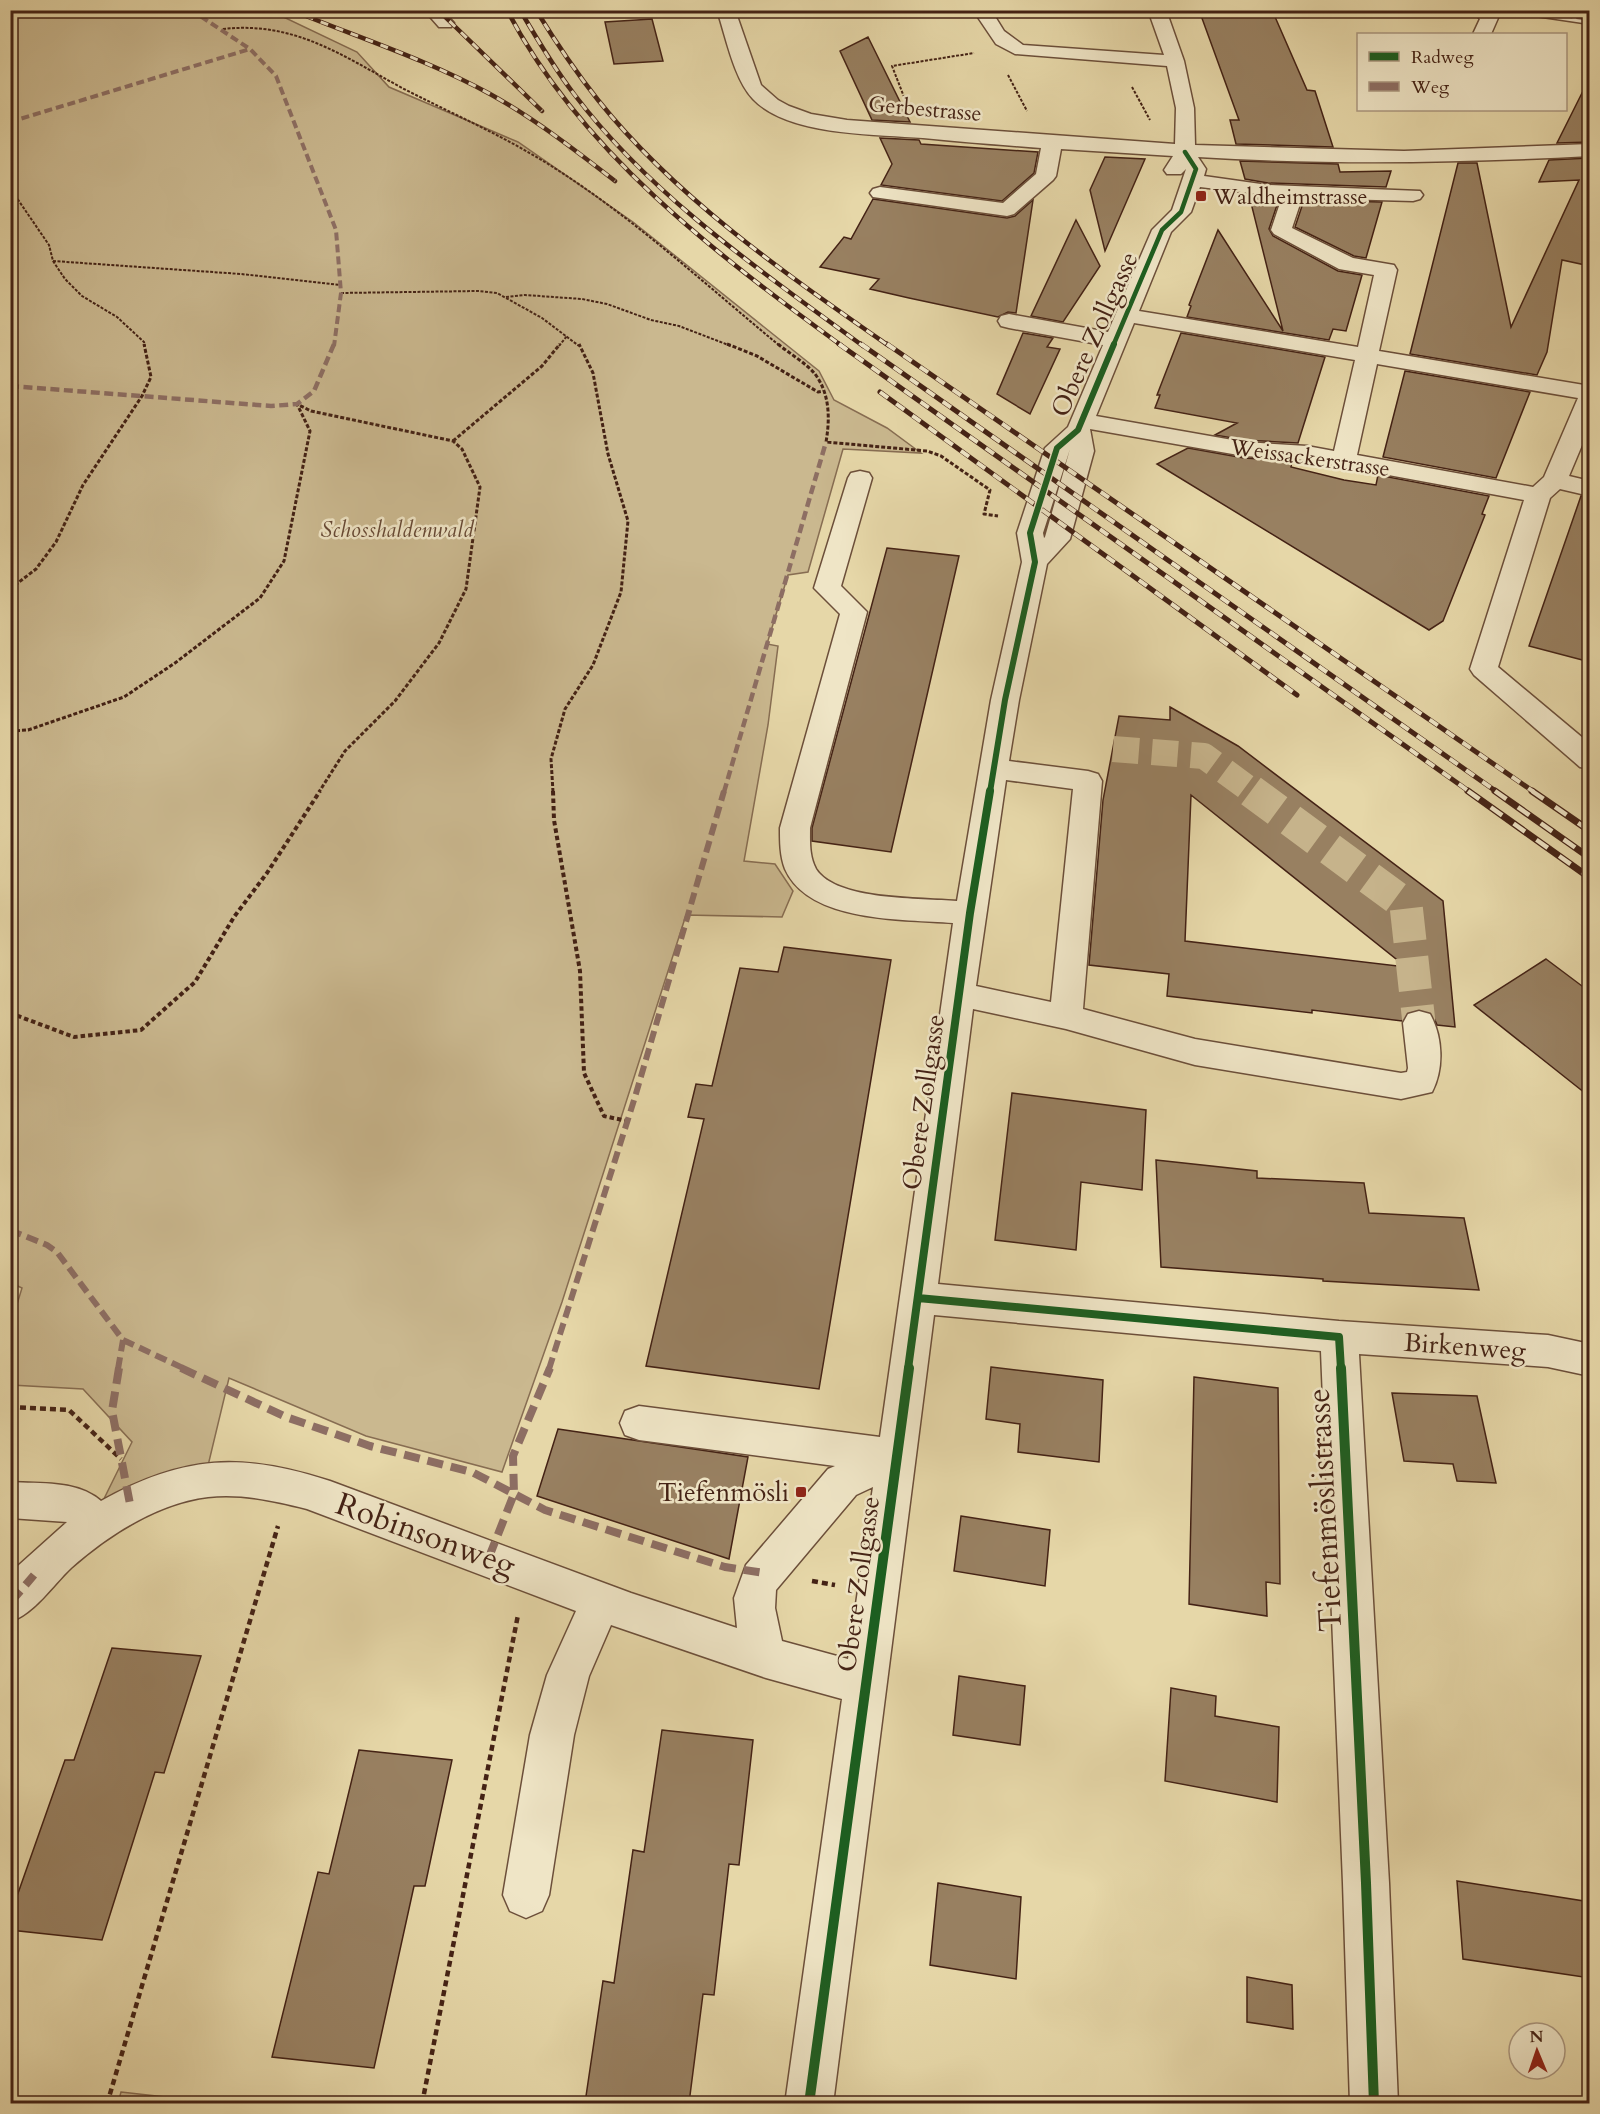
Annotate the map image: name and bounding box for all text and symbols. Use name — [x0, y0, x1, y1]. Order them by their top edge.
legend — [1357, 33, 1567, 111]
text: Radweg — [1411, 45, 1474, 70]
text: Weg — [1410, 75, 1450, 100]
street label: Gerbestrasse — [867, 89, 983, 129]
place label: Waldheimstrasse — [1212, 182, 1368, 212]
marker: Waldheimstrasse — [1194, 189, 1208, 203]
street label: Obere Zollgasse — [1042, 246, 1147, 422]
street label: Weissackerstrasse — [1227, 432, 1392, 484]
park label: Schosshaldenwald — [321, 515, 475, 545]
street label: Obere Zollgasse — [894, 1012, 953, 1192]
street label: Birkenweg — [1403, 1325, 1528, 1368]
street label: Tiefenmöslistrasse — [1297, 1387, 1353, 1633]
place label: Tiefenmösli — [658, 1475, 789, 1510]
street label: Robinsonweg — [330, 1482, 522, 1588]
marker: Tiefenmösli — [794, 1485, 808, 1499]
street label: Obere Zollgasse — [829, 1494, 888, 1674]
north arrow — [1507, 2021, 1567, 2081]
text: N — [1529, 2026, 1544, 2048]

